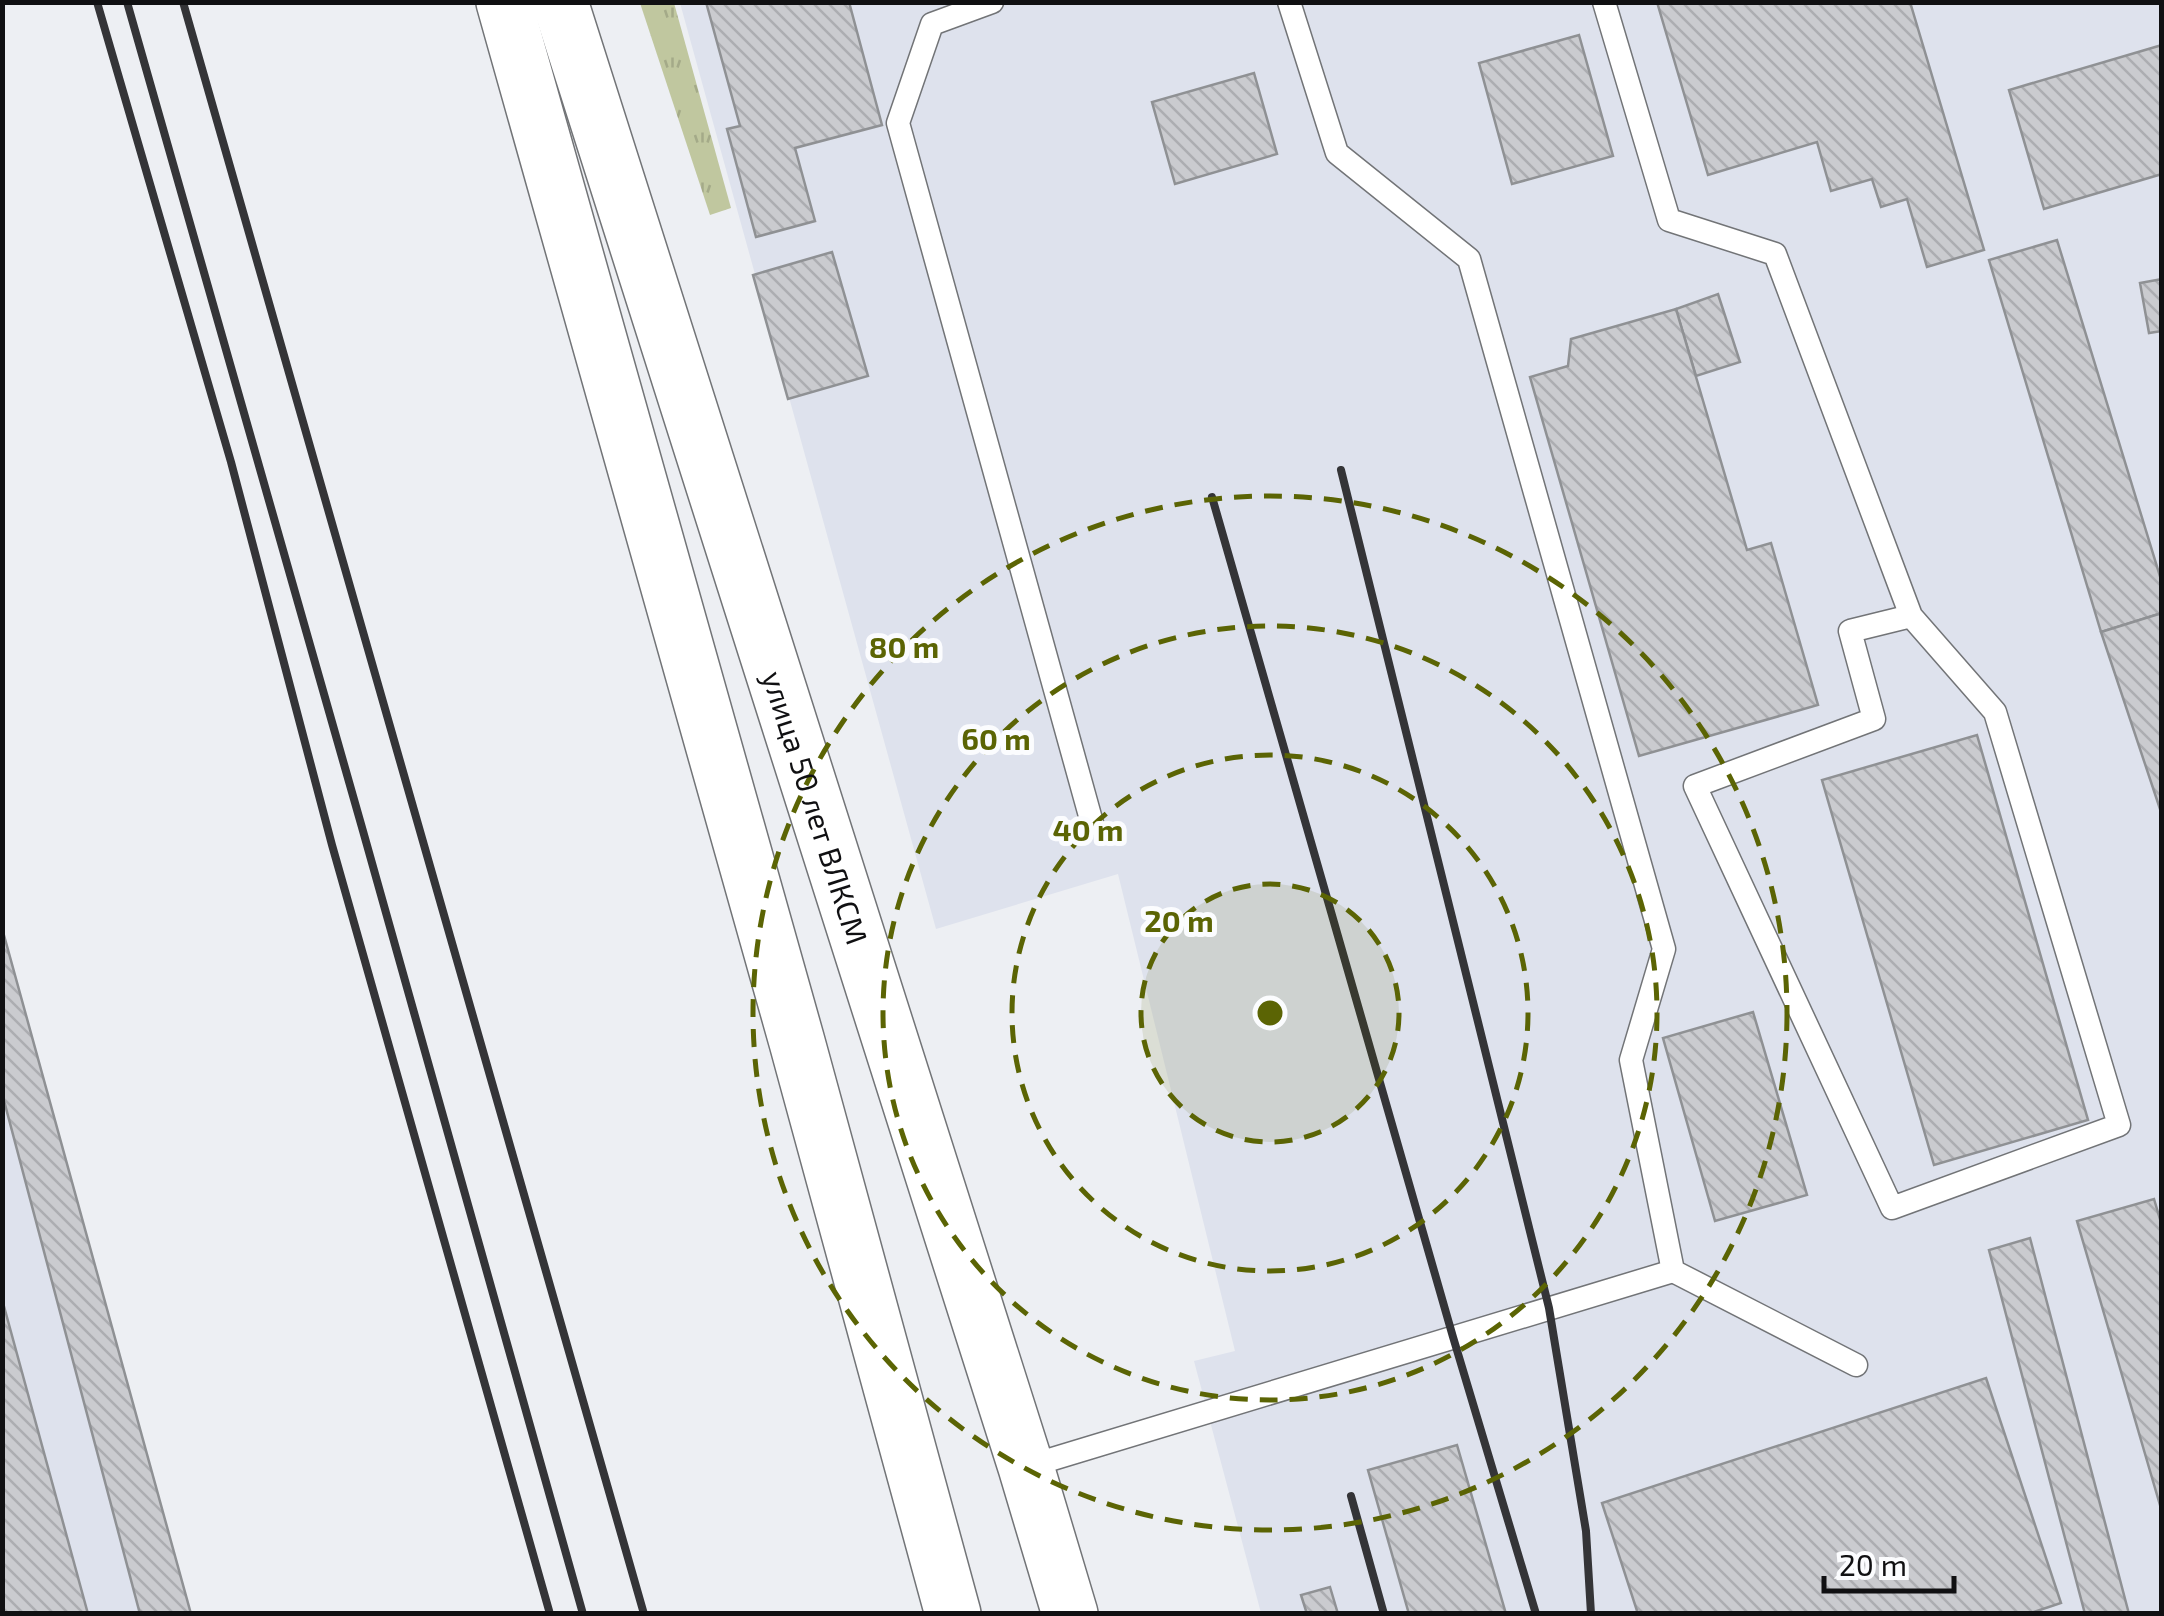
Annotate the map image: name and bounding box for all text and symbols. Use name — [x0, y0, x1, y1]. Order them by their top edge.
text: 80 m — [869, 628, 939, 664]
street label: улица 50 лет ВЛКСМ — [755, 666, 876, 948]
text: 60 m — [961, 720, 1031, 756]
text: 40 m — [1053, 811, 1123, 847]
text: 20 m — [1144, 902, 1214, 938]
centre of rings — [1252, 995, 1288, 1031]
scale bar — [1824, 1531, 1954, 1593]
text: 20 m — [1839, 1546, 1907, 1582]

